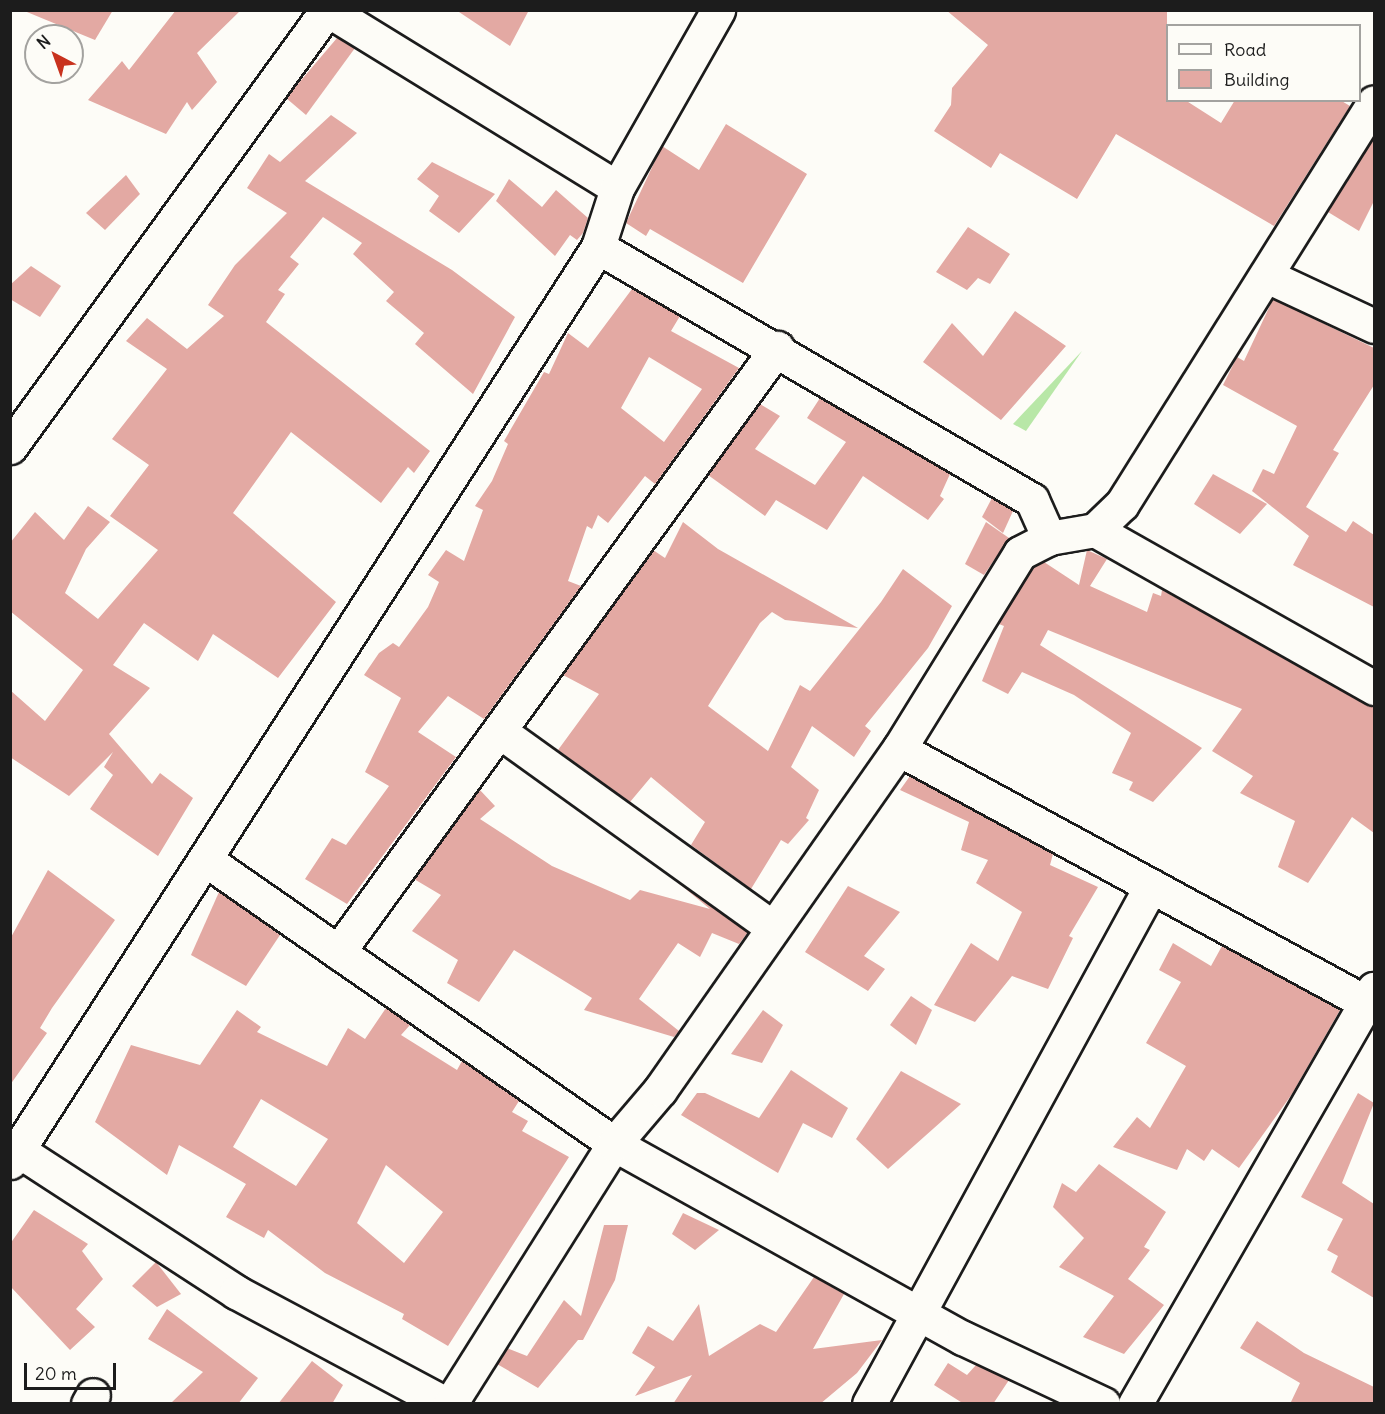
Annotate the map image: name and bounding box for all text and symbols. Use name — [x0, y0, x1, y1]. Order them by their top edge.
north arrow — [24, 24, 84, 84]
legend — [1166, 24, 1361, 102]
text: N — [33, 31, 54, 53]
text: Road — [1224, 38, 1266, 61]
text: Building — [1224, 68, 1289, 91]
scale bar — [27, 1351, 118, 1389]
text: 20 m — [35, 1362, 77, 1385]

